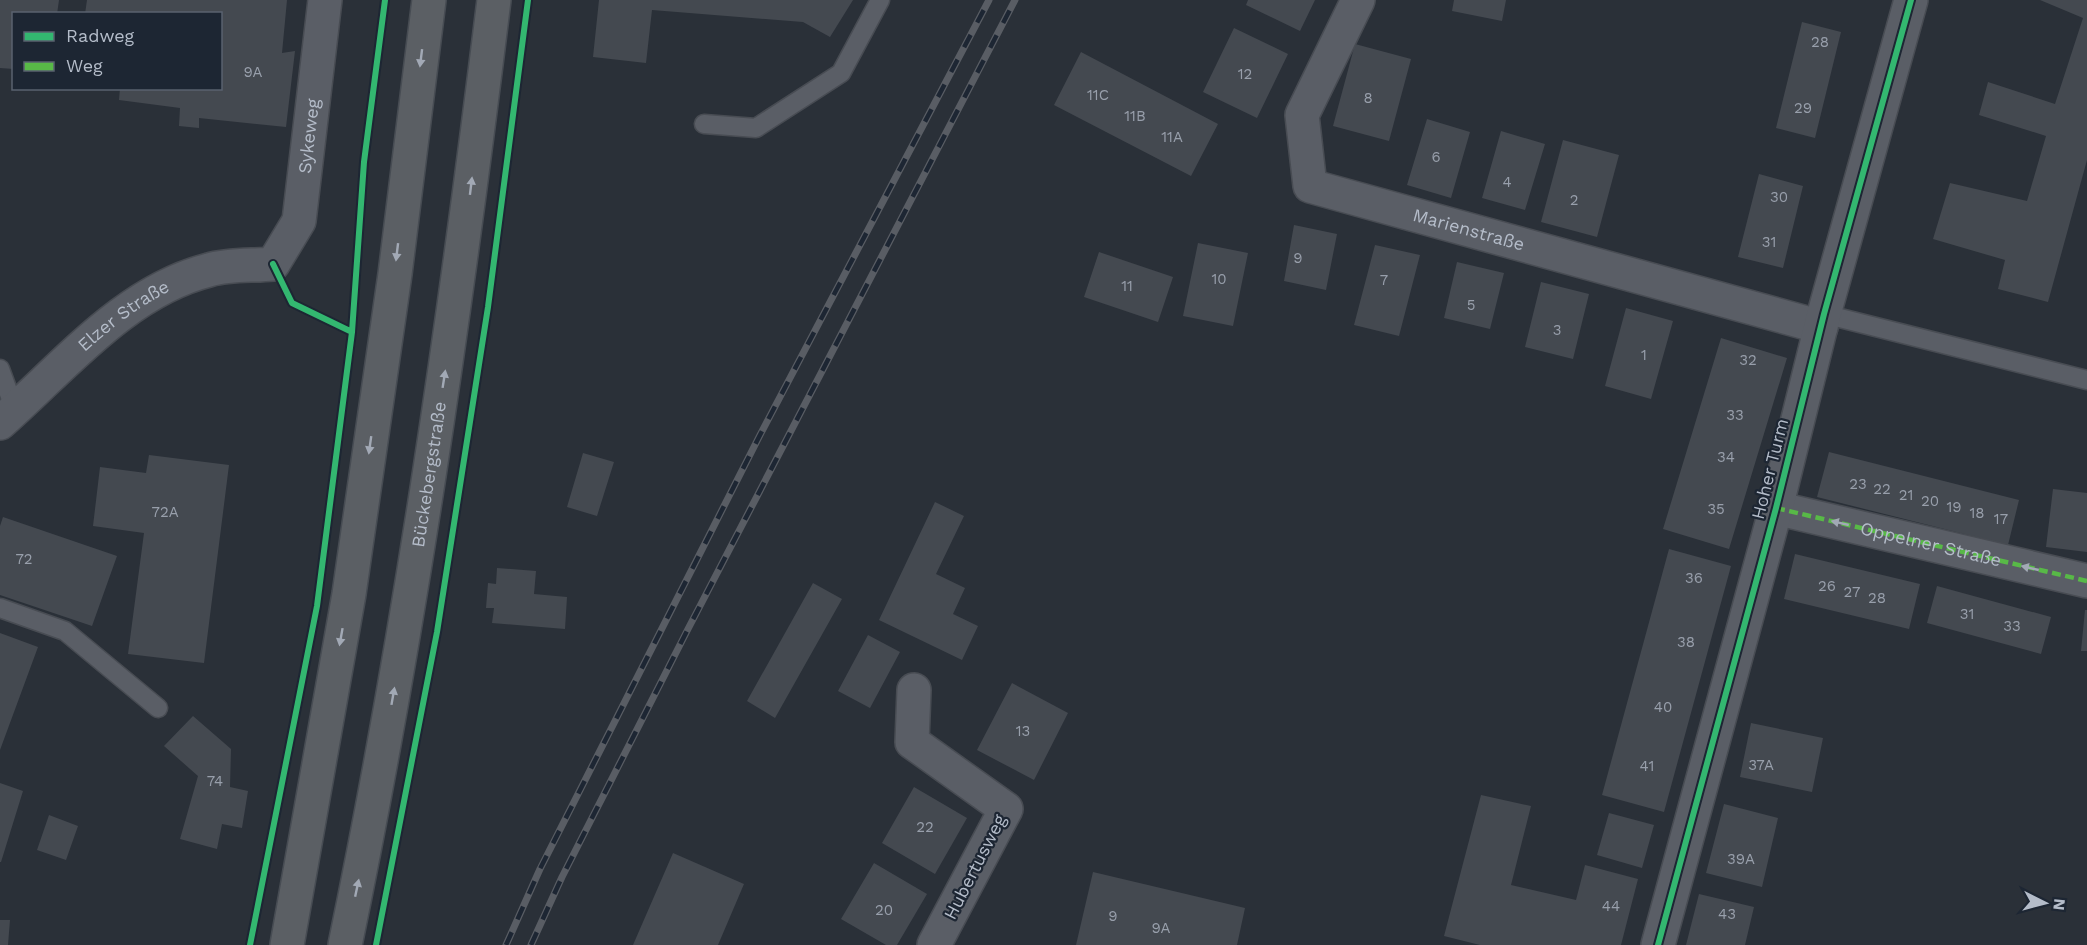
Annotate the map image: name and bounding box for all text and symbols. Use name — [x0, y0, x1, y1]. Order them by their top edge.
legend — [12, 12, 222, 90]
text: Radweg — [66, 25, 135, 46]
house number: 28 — [1811, 33, 1829, 51]
one-way arrow — [417, 49, 426, 68]
text: Weg — [66, 55, 103, 76]
house number: 9A — [243, 63, 263, 81]
house number: 12 — [1238, 65, 1252, 83]
house number: 11C — [1087, 86, 1109, 104]
house number: 8 — [1363, 89, 1373, 107]
street label: Sykeweg — [294, 97, 323, 175]
house number: 29 — [1794, 99, 1812, 117]
house number: 11B — [1124, 107, 1146, 125]
house number: 11A — [1161, 128, 1183, 146]
house number: 6 — [1431, 148, 1441, 166]
house number: 4 — [1502, 173, 1512, 191]
one-way arrow — [466, 176, 476, 195]
house number: 30 — [1770, 188, 1788, 206]
house number: 2 — [1570, 191, 1578, 209]
street label: Marienstraße — [1411, 204, 1527, 255]
house number: 31 — [1762, 233, 1776, 251]
one-way arrow — [393, 242, 402, 261]
house number: 9 — [1293, 249, 1303, 267]
house number: 10 — [1211, 270, 1227, 288]
house number: 7 — [1380, 271, 1388, 289]
street label: Elzer Straße — [73, 275, 172, 355]
house number: 11 — [1121, 277, 1133, 295]
house number: 5 — [1467, 296, 1475, 314]
house number: 3 — [1553, 321, 1561, 339]
house number: 1 — [1641, 346, 1647, 364]
house number: 32 — [1739, 351, 1757, 369]
one-way arrow — [439, 369, 448, 388]
street label: Bückebergstraße — [407, 400, 450, 549]
house number: 33 — [1726, 406, 1744, 424]
street label: Hoher Turm — [1747, 416, 1792, 522]
one-way arrow — [366, 435, 375, 454]
house number: 34 — [1717, 448, 1735, 466]
house number: 23 — [1849, 475, 1867, 493]
house number: 22 — [1873, 480, 1891, 498]
house number: 21 — [1899, 486, 1913, 504]
house number: 20 — [1921, 492, 1939, 510]
house number: 19 — [1946, 498, 1962, 516]
house number: 35 — [1707, 500, 1725, 518]
house number: 72A — [151, 503, 179, 521]
house number: 18 — [1969, 504, 1985, 522]
house number: 17 — [1994, 510, 2008, 528]
street label: Oppelner Straße — [1858, 517, 2004, 571]
one-way arrow — [1831, 518, 1849, 528]
house number: 72 — [15, 550, 33, 568]
one-way arrow — [2021, 563, 2039, 573]
house number: 36 — [1685, 569, 1703, 587]
house number: 26 — [1818, 577, 1836, 595]
house number: 27 — [1844, 583, 1860, 601]
house number: 28 — [1868, 589, 1886, 607]
house number: 31 — [1960, 605, 1974, 623]
house number: 33 — [2003, 617, 2021, 635]
one-way arrow — [336, 628, 345, 647]
house number: 38 — [1677, 633, 1695, 651]
one-way arrow — [389, 686, 398, 705]
house number: 40 — [1654, 698, 1672, 716]
house number: 13 — [1016, 722, 1030, 740]
house number: 37A — [1748, 756, 1774, 774]
house number: 41 — [1640, 757, 1654, 775]
house number: 74 — [207, 772, 223, 790]
street label: Hubertusweg — [939, 810, 1010, 923]
house number: 22 — [916, 818, 934, 836]
house number: 39A — [1727, 850, 1755, 868]
north arrow — [2015, 873, 2075, 933]
one-way arrow — [353, 878, 362, 897]
house number: 44 — [1602, 897, 1620, 915]
text: N — [2049, 898, 2069, 911]
house number: 20 — [875, 901, 893, 919]
house number: 43 — [1718, 905, 1736, 923]
house number: 9 — [1108, 907, 1118, 925]
house number: 9A — [1151, 919, 1171, 937]

